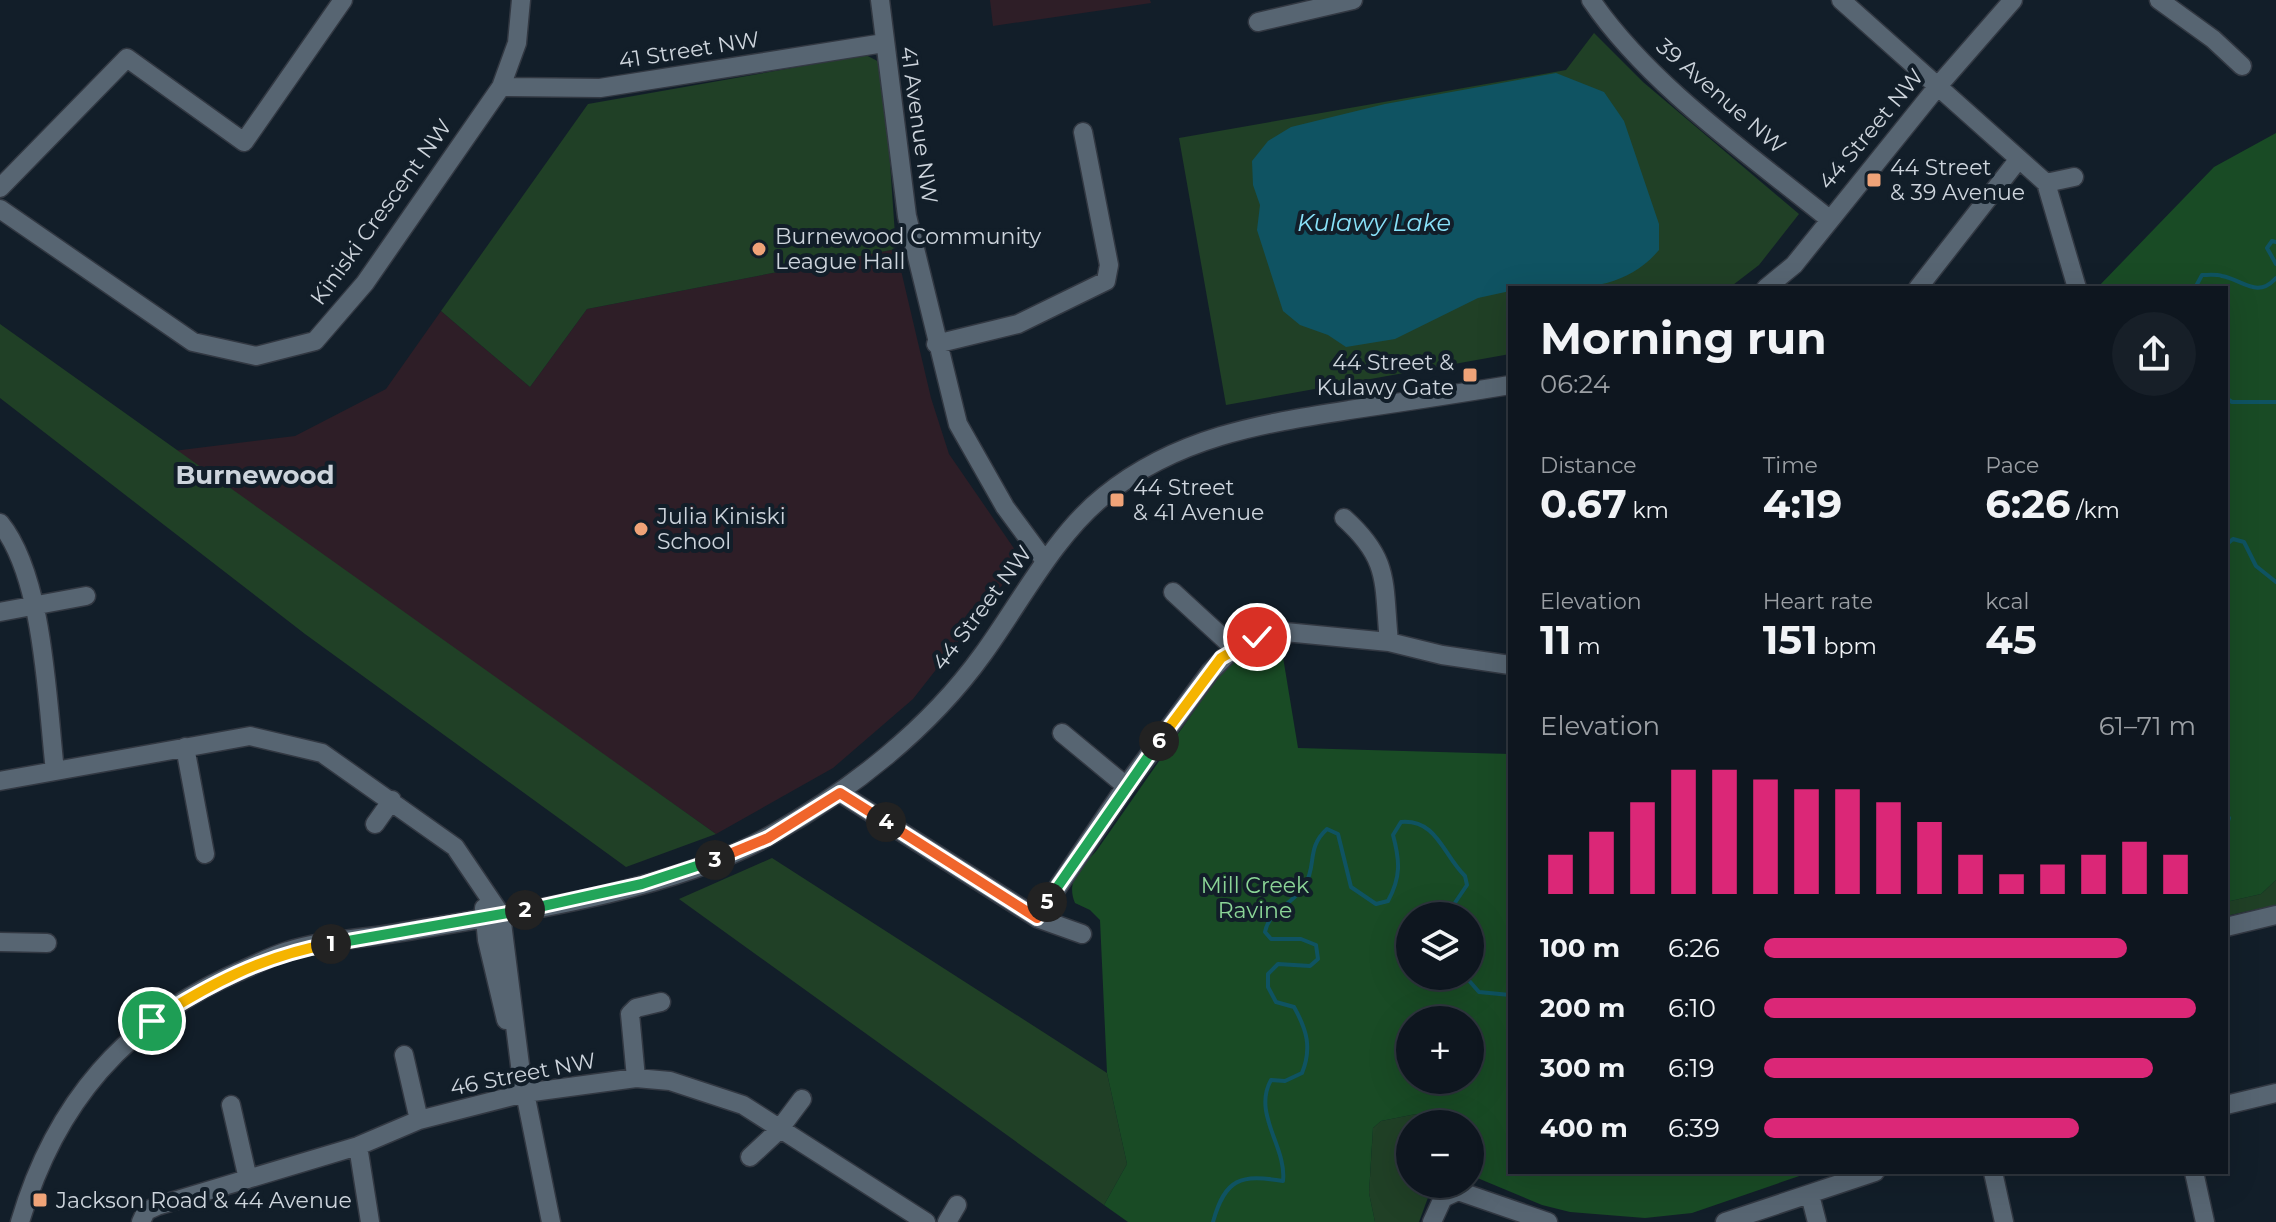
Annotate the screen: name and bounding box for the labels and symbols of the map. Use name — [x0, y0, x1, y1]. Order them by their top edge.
street label: 41 Street NW — [617, 26, 761, 74]
street label: 39 Avenue NW — [1651, 33, 1791, 159]
street label: 41 Avenue NW — [895, 45, 943, 205]
street label: 44 Street NW — [1813, 63, 1929, 195]
street label: Kiniski Crescent NW — [304, 114, 458, 310]
place label: 44 Street & 39 Avenue — [1890, 154, 2025, 206]
marker: 44 Street & 39 Avenue — [1865, 171, 1883, 189]
water label: Kulawy Lake — [1297, 208, 1451, 237]
place label: Burnewood Community League Hall — [775, 223, 1041, 275]
marker: Burnewood Community League Hall — [750, 240, 768, 258]
place label: 44 Street & Kulawy Gate — [1317, 349, 1454, 401]
marker: 44 Street & Kulawy Gate — [1461, 366, 1479, 384]
district label: Burnewood — [175, 459, 335, 491]
place label: 44 Street & 41 Avenue — [1133, 474, 1264, 526]
marker: 44 Street & 41 Avenue — [1108, 491, 1126, 509]
place label: Julia Kiniski School — [656, 503, 786, 555]
marker: Julia Kiniski School — [632, 520, 650, 538]
street label: 44 Street NW — [926, 540, 1038, 676]
pin — [1223, 603, 1291, 671]
pin: 6 — [1139, 721, 1179, 761]
pin: 4 — [866, 802, 906, 842]
pin: 3 — [695, 840, 735, 880]
park label: Mill Creek Ravine — [1201, 872, 1310, 924]
pin: 5 — [1027, 882, 1067, 922]
pin: 2 — [505, 890, 545, 930]
pin: 1 — [311, 924, 351, 964]
pin — [118, 987, 186, 1055]
street label: 46 Street NW — [448, 1047, 598, 1101]
place label: Jackson Road & 44 Avenue — [55, 1187, 352, 1214]
marker: Jackson Road & 44 Avenue — [31, 1191, 49, 1209]

